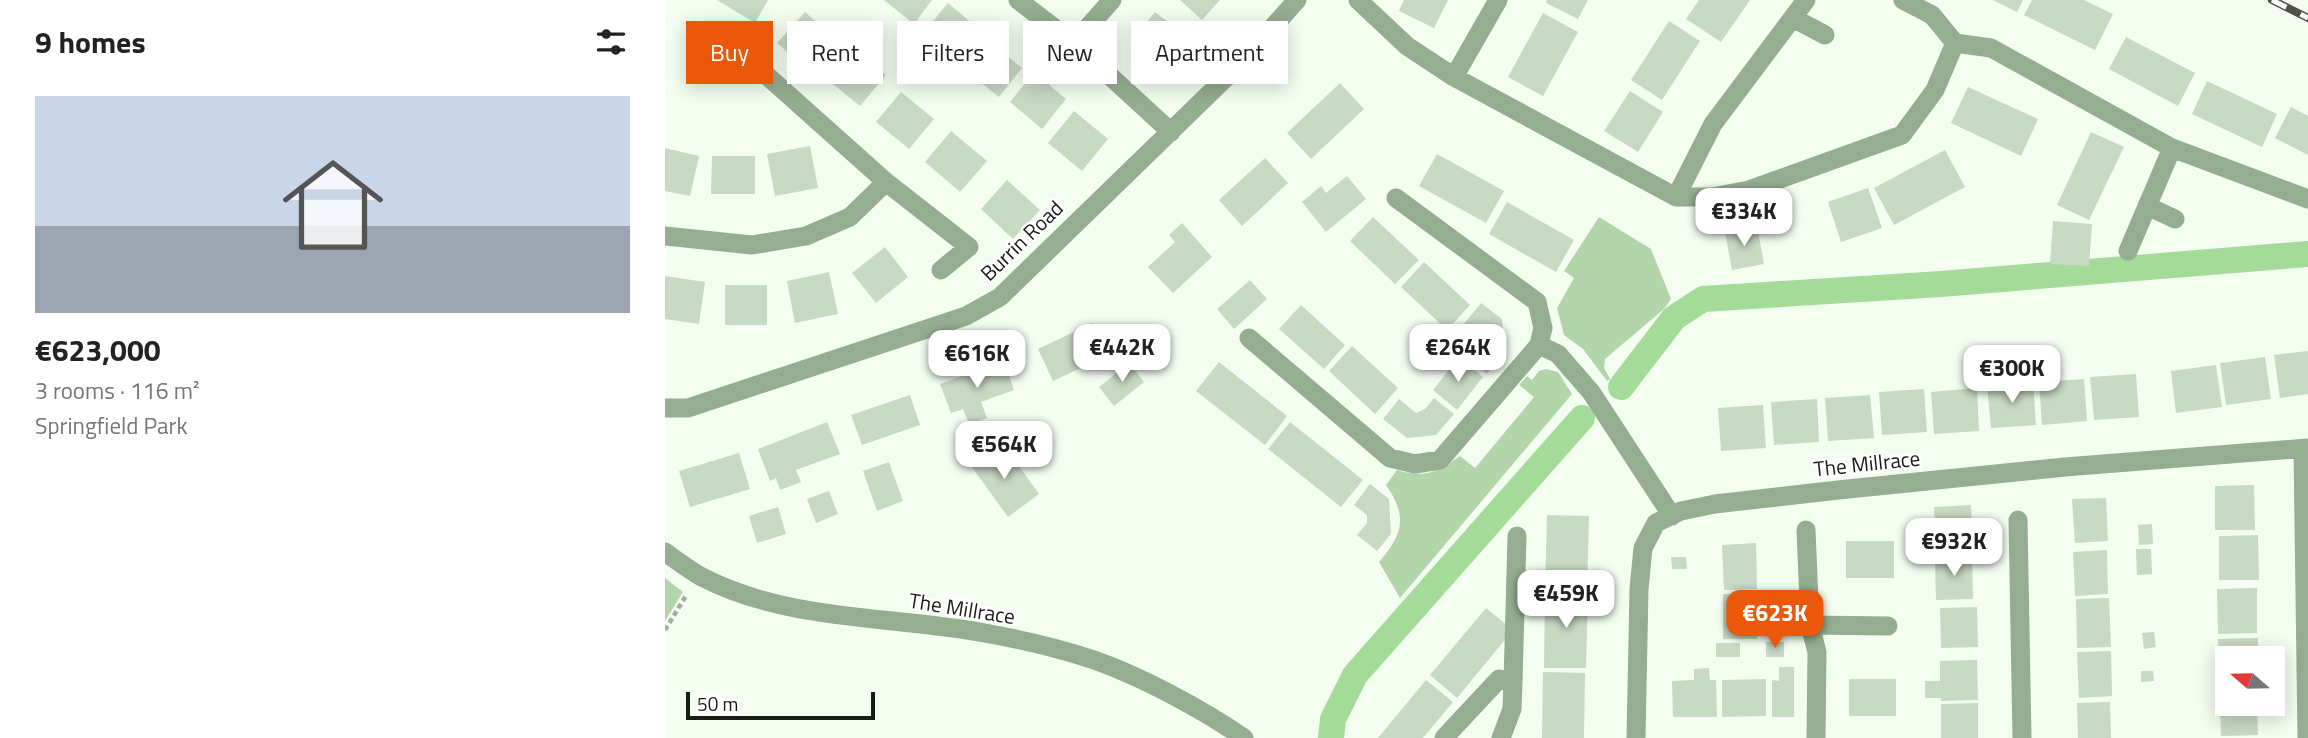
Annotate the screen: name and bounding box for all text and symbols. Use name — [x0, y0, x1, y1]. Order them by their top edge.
text: 9 homes — [35, 19, 146, 65]
chip: Buy — [686, 21, 773, 84]
chip: Rent — [787, 21, 883, 84]
chip: Filters — [897, 21, 1009, 84]
chip: New — [1023, 21, 1117, 84]
chip: Apartment — [1131, 21, 1288, 84]
icon: filters — [592, 23, 630, 61]
icon: home — [270, 142, 396, 268]
pin: €334K — [1695, 188, 1793, 248]
street label: Burrin Road — [973, 192, 1070, 288]
text: €334K — [1711, 193, 1777, 228]
pin: €442K — [1073, 324, 1171, 384]
pin: €264K — [1409, 324, 1507, 384]
text: €623,000 — [35, 327, 161, 373]
text: €442K — [1089, 329, 1155, 364]
text: €264K — [1425, 329, 1491, 364]
pin: €616K — [928, 330, 1026, 390]
text: €616K — [944, 335, 1010, 370]
pin: €300K — [1963, 346, 2061, 405]
text: €300K — [1979, 350, 2045, 385]
text: 3 rooms · 116 m² — [35, 373, 199, 408]
text: Springfield Park — [35, 408, 188, 443]
pin: €564K — [955, 421, 1053, 481]
text: €564K — [971, 426, 1037, 461]
street label: The Millrace — [1812, 442, 1922, 485]
pin: €932K — [1905, 518, 2003, 578]
text: €932K — [1921, 523, 1987, 558]
pin: €459K — [1517, 570, 1615, 630]
text: €459K — [1533, 575, 1599, 610]
street label: The Millrace — [907, 584, 1017, 632]
pin: €623K — [1726, 590, 1824, 650]
text: €623K — [1742, 595, 1808, 630]
north arrow — [2215, 646, 2285, 716]
map controls — [2215, 646, 2285, 716]
scale bar — [686, 689, 875, 721]
text: 50 m — [697, 689, 738, 718]

